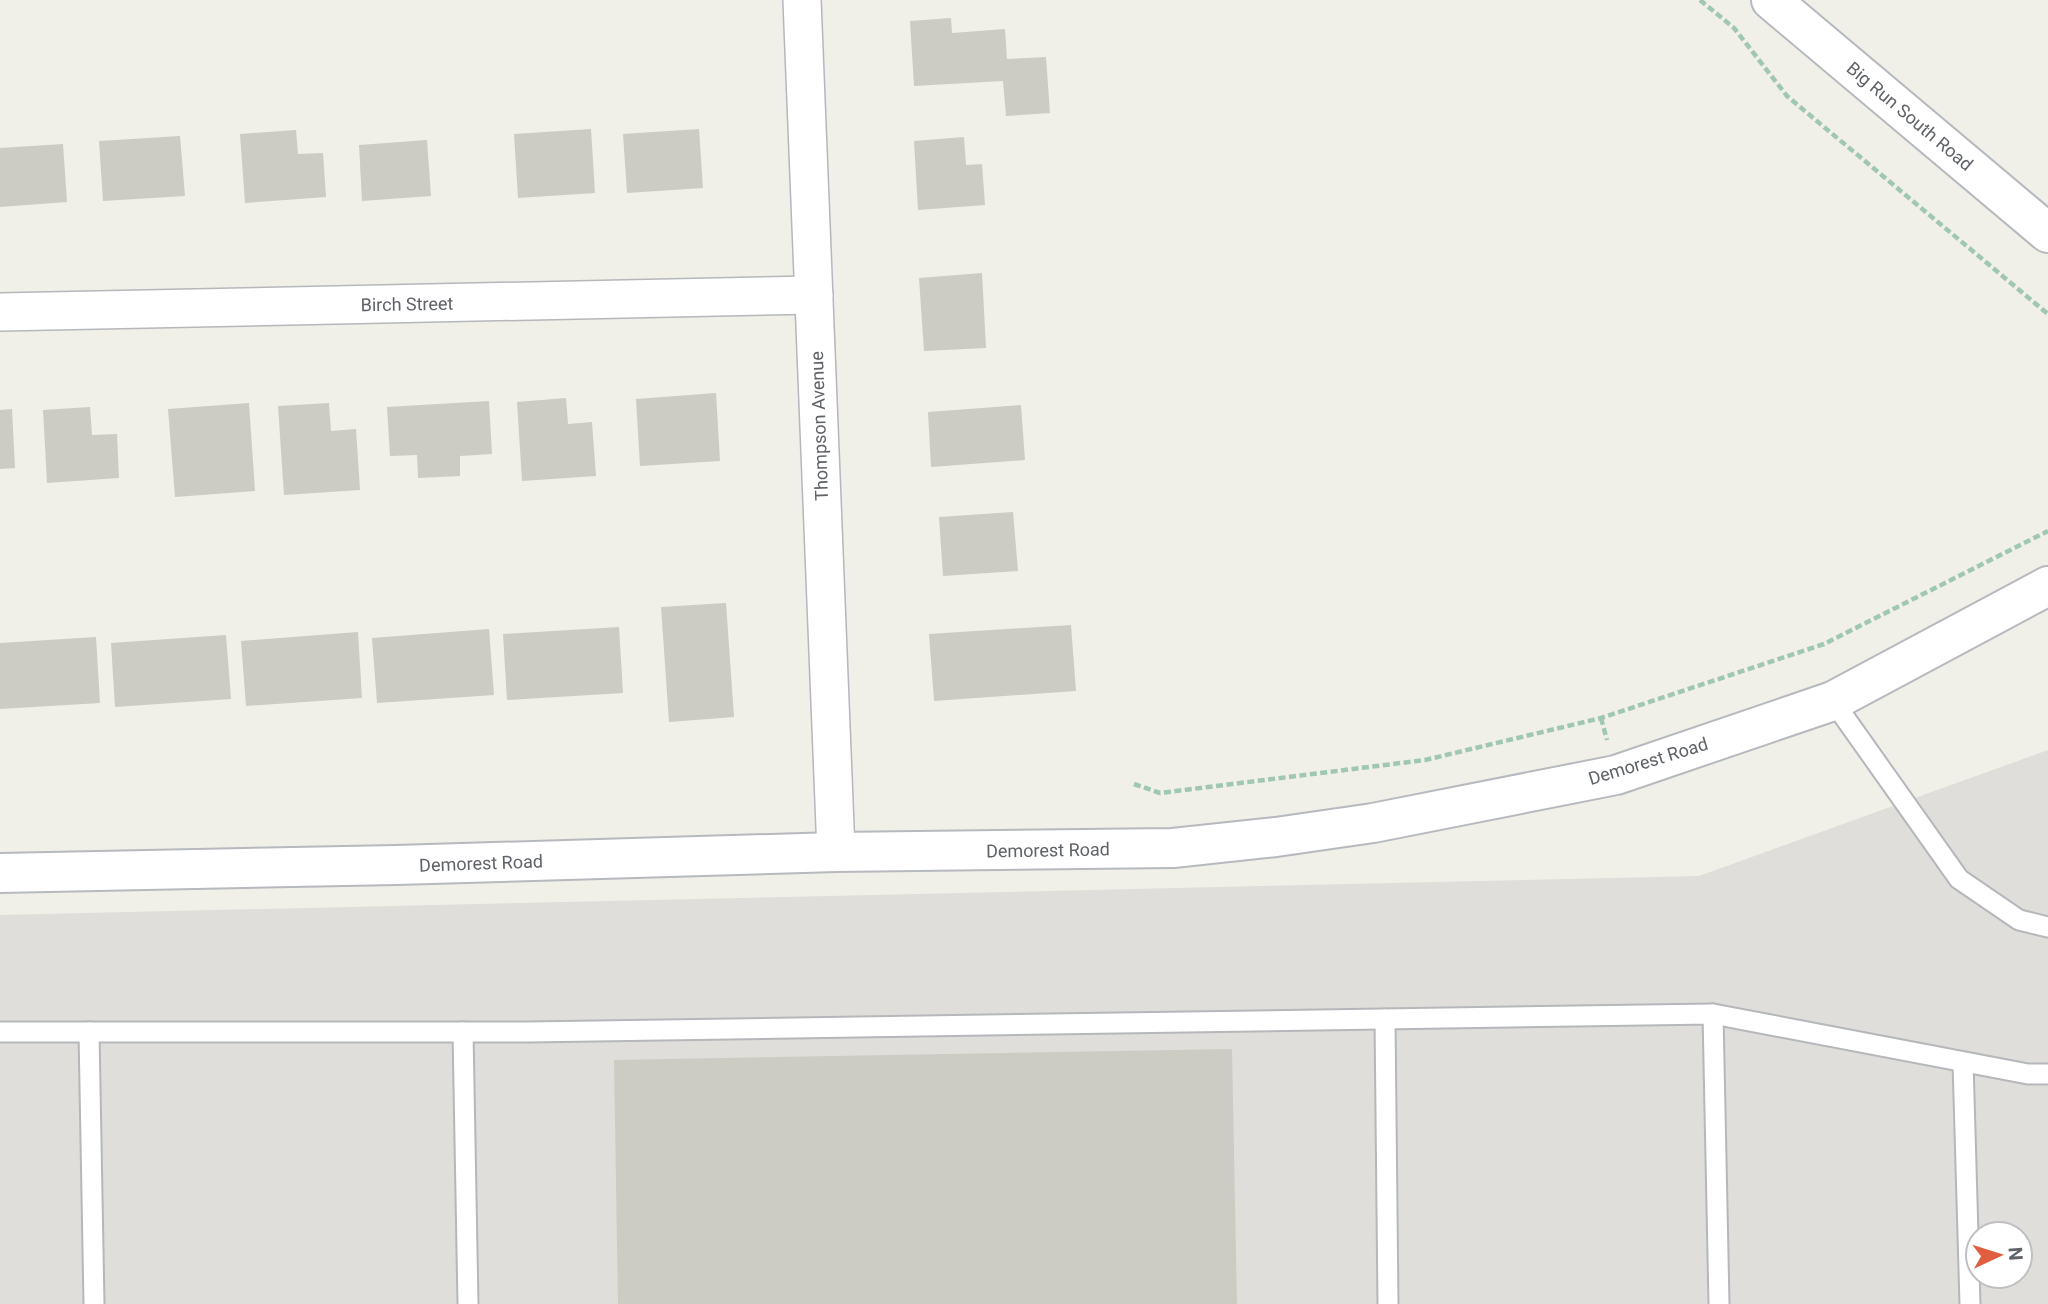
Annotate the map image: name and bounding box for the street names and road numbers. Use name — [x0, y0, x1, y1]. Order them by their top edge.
street label: Big Run South Road — [1843, 57, 1977, 175]
street label: Birch Street — [360, 293, 454, 315]
street label: Thompson Avenue — [806, 351, 832, 501]
street label: Demorest Road — [1586, 733, 1710, 789]
street label: Demorest Road — [986, 838, 1110, 862]
street label: Demorest Road — [419, 850, 543, 876]

